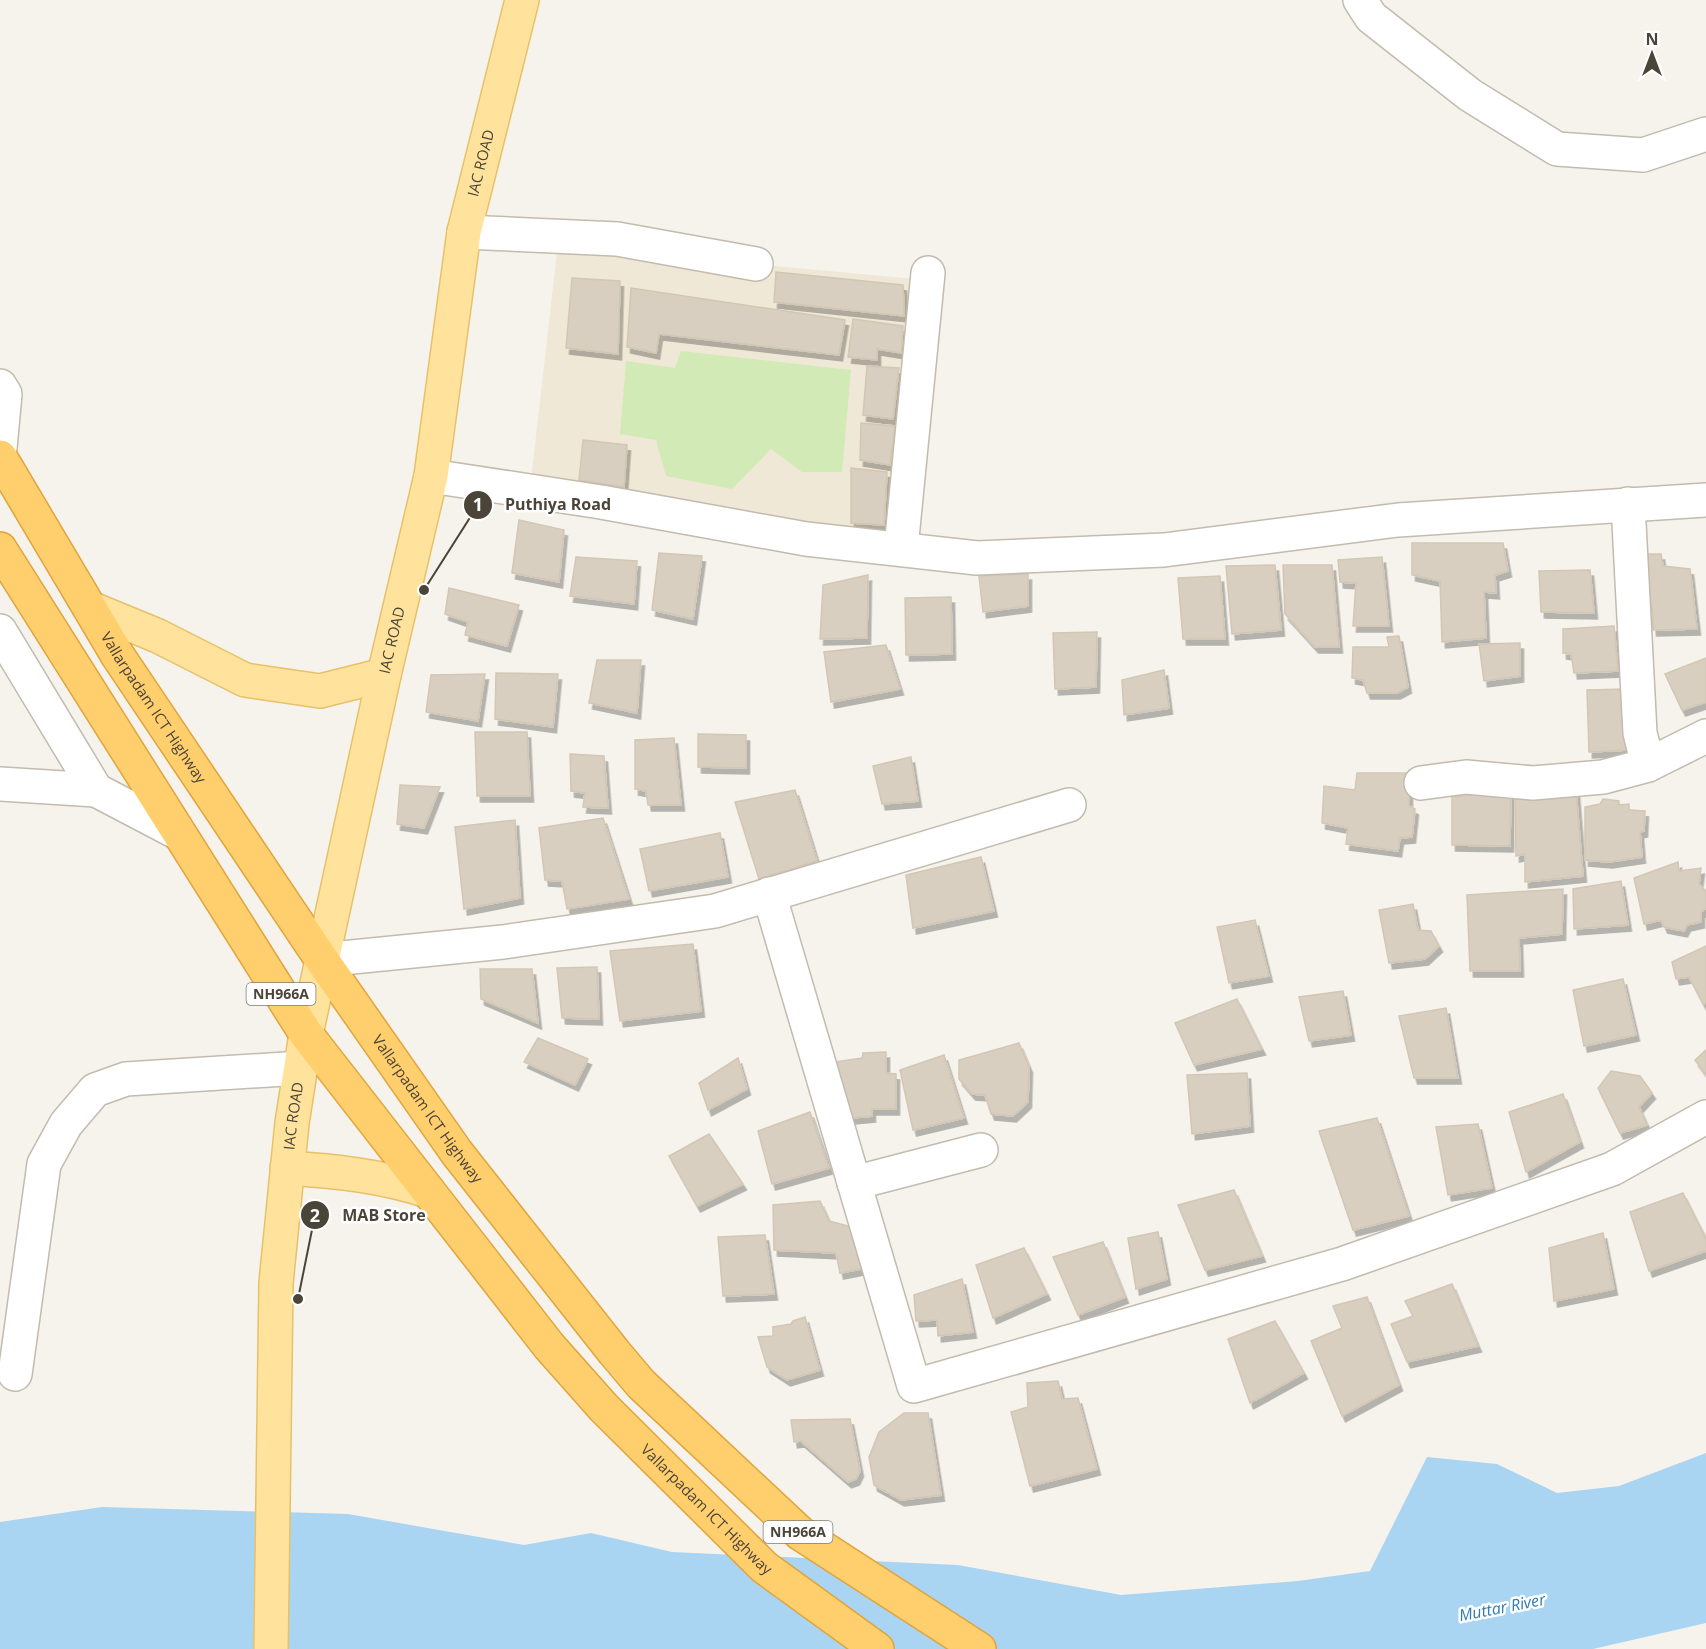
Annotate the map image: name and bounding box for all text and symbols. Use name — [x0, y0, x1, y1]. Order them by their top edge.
north arrow — [1622, 24, 1682, 84]
text: N — [1645, 28, 1659, 50]
street label: IAC ROAD — [462, 127, 498, 198]
callout: Puthiya Road — [463, 488, 623, 522]
text: 1 — [473, 492, 483, 516]
text: Puthiya Road — [505, 493, 611, 515]
street label: IAC ROAD — [374, 604, 409, 676]
street label: Vallarpadam ICT Highway — [97, 628, 212, 787]
road number: NH966A — [246, 983, 316, 1005]
street label: Vallarpadam ICT Highway — [368, 1030, 488, 1187]
street label: IAC ROAD — [278, 1080, 307, 1151]
callout: MAB Store — [300, 1198, 437, 1232]
text: 2 — [310, 1203, 320, 1227]
text: MAB Store — [342, 1204, 426, 1226]
street label: Vallarpadam ICT Highway — [637, 1439, 777, 1579]
road number: NH966A — [764, 1521, 832, 1543]
water label: Muttar River — [1457, 1588, 1548, 1626]

